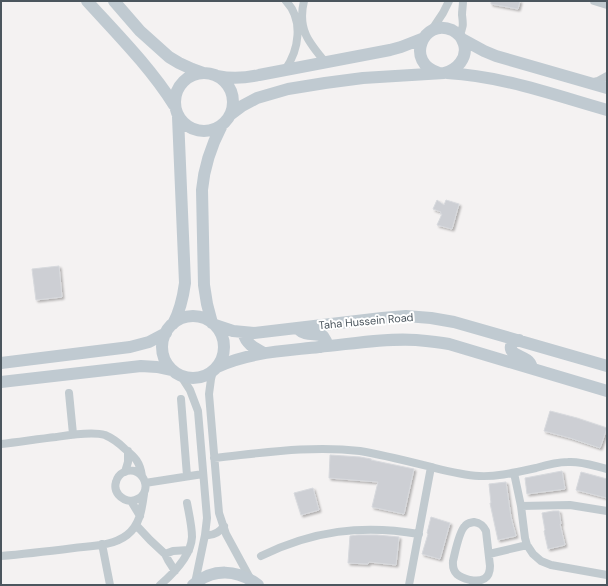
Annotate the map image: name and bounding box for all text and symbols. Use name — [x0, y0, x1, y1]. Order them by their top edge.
street label: Taha Hussein Road — [318, 310, 414, 332]

